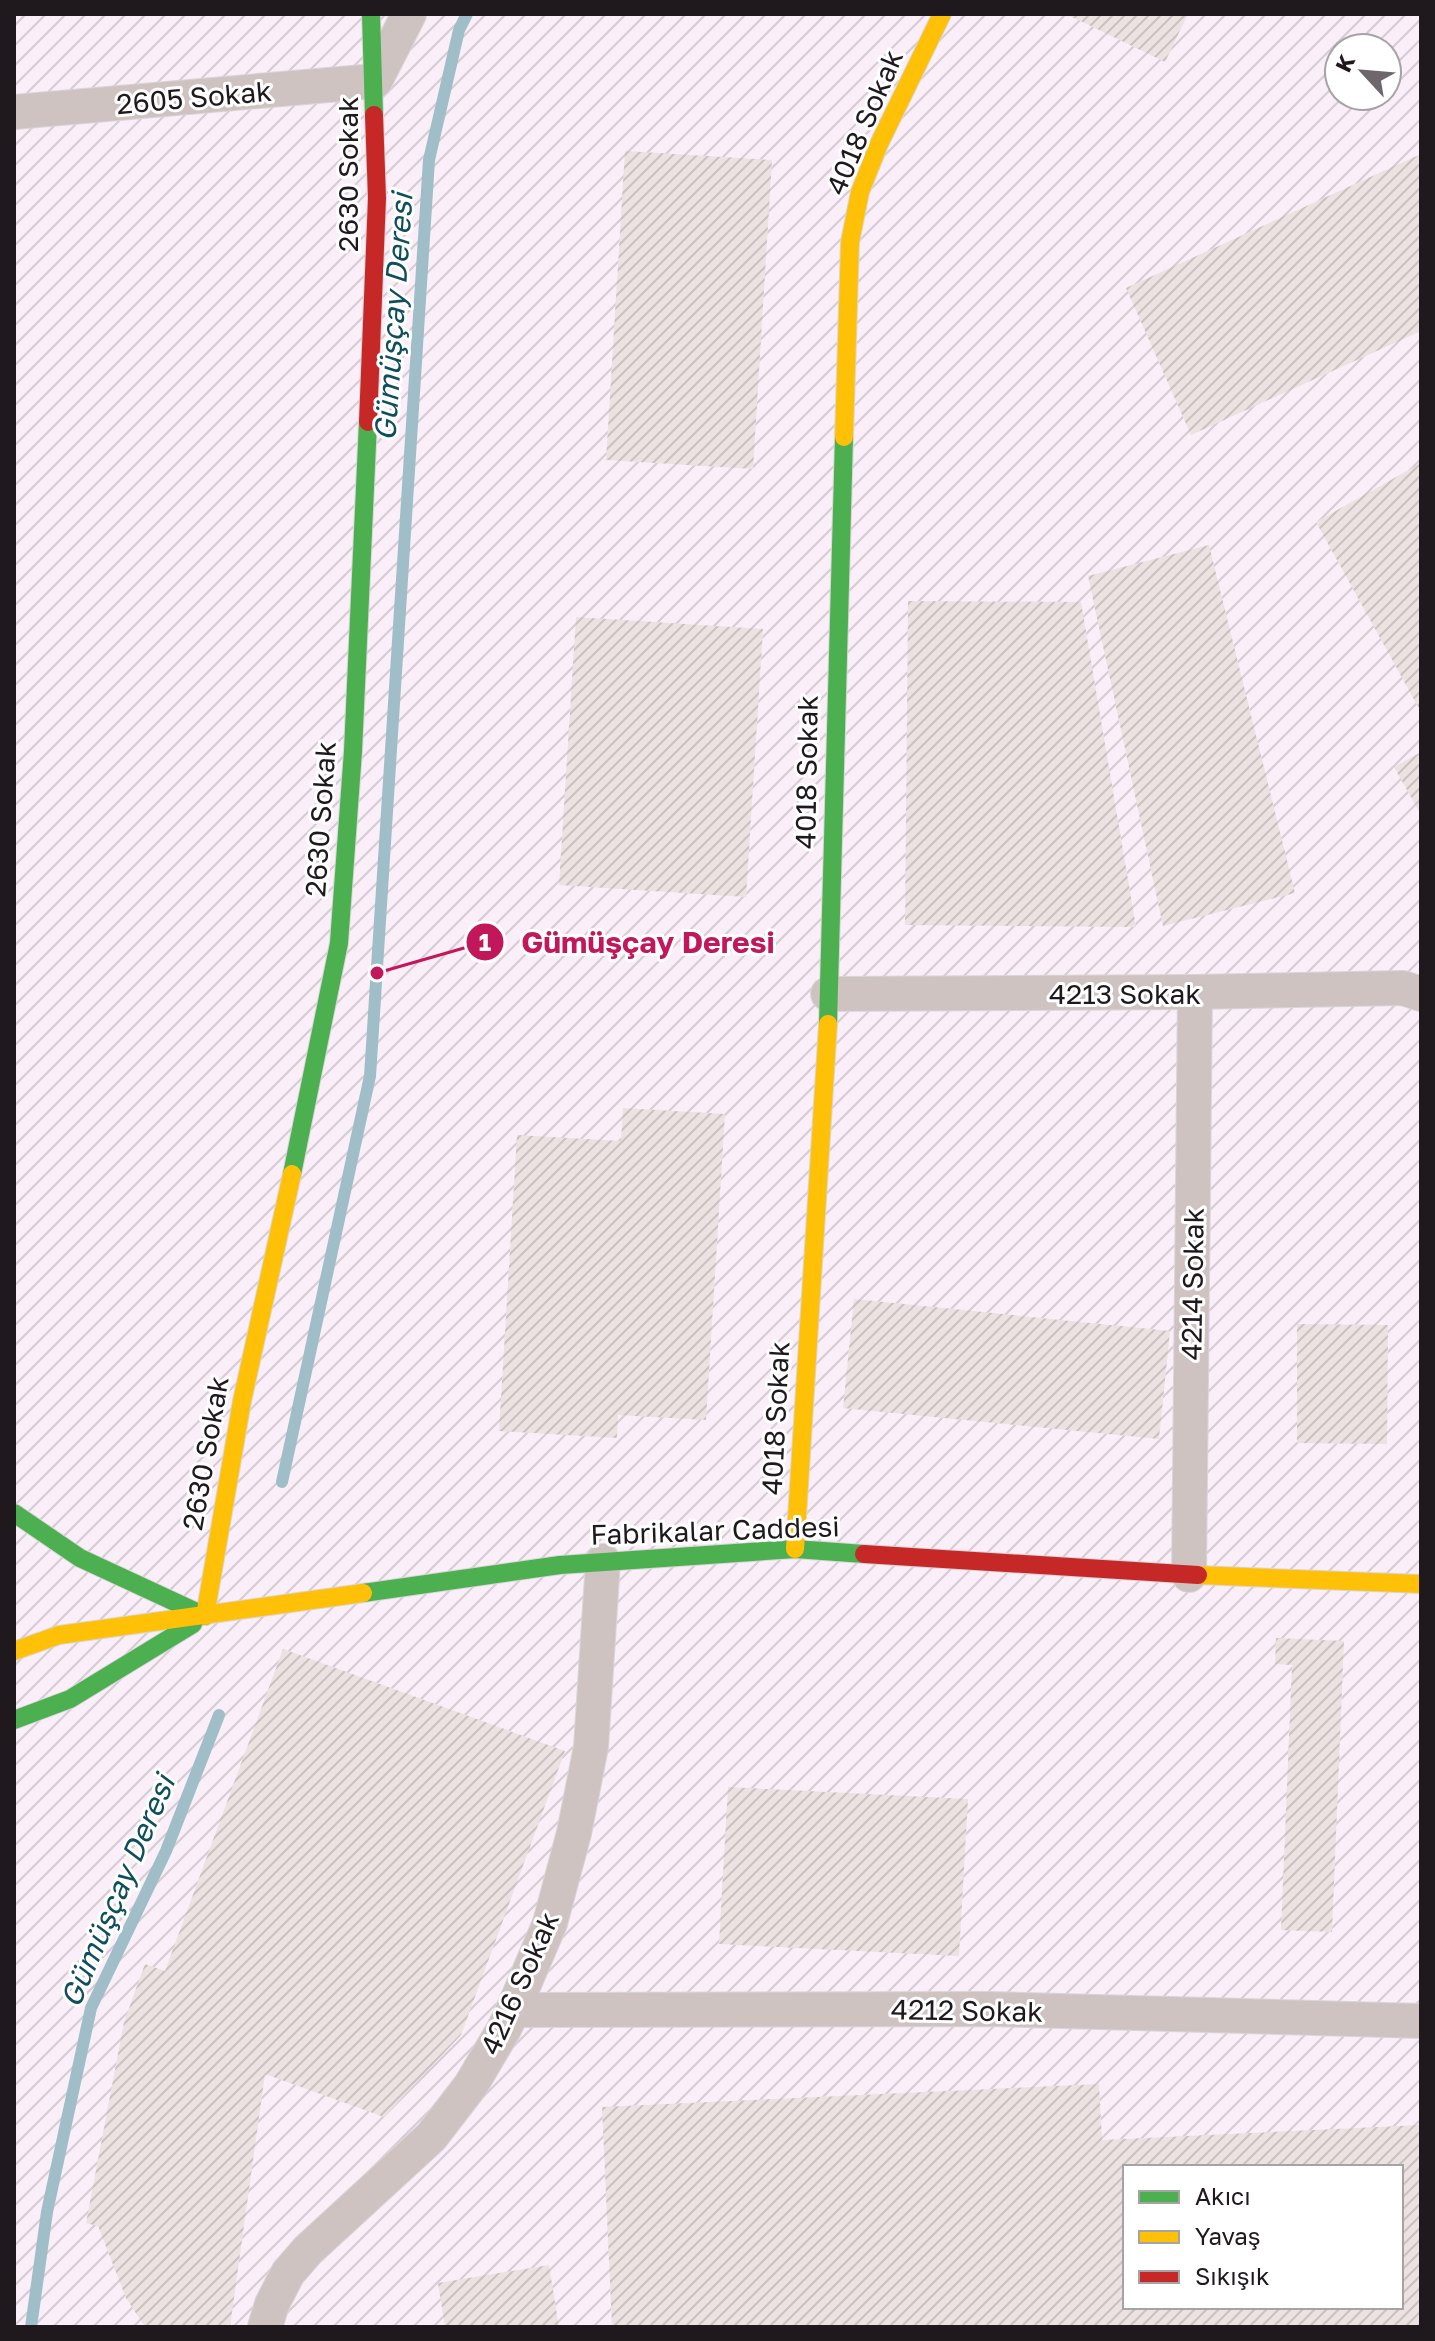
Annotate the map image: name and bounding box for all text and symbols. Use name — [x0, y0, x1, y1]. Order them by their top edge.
north arrow — [1323, 32, 1403, 112]
street label: 4018 Sokak — [819, 45, 909, 199]
text: K — [1329, 50, 1360, 76]
street label: 2605 Sokak — [115, 74, 273, 120]
street label: 2630 Sokak — [331, 96, 364, 252]
water label: Gümüşçay Deresi — [366, 189, 420, 442]
street label: 4018 Sokak — [788, 695, 824, 849]
street label: 2630 Sokak — [298, 740, 342, 898]
callout: Gümüşçay Deresi — [465, 915, 791, 969]
text: Gümüşçay Deresi — [521, 924, 775, 960]
text: 1 — [479, 927, 491, 956]
street label: 4213 Sokak — [1049, 977, 1201, 1010]
street label: 4214 Sokak — [1174, 1207, 1210, 1361]
street label: 4018 Sokak — [754, 1340, 796, 1496]
street label: 2630 Sokak — [175, 1373, 235, 1533]
street label: Fabrikalar Caddesi — [590, 1509, 840, 1551]
water label: Gümüşçay Deresi — [52, 1767, 183, 2012]
street label: 4216 Sokak — [473, 1906, 565, 2059]
street label: 4212 Sokak — [891, 1992, 1043, 2028]
legend — [1123, 2165, 1403, 2309]
text: Akıcı — [1195, 2181, 1251, 2210]
text: Yavaş — [1195, 2221, 1261, 2250]
text: Sıkışık — [1195, 2261, 1270, 2290]

